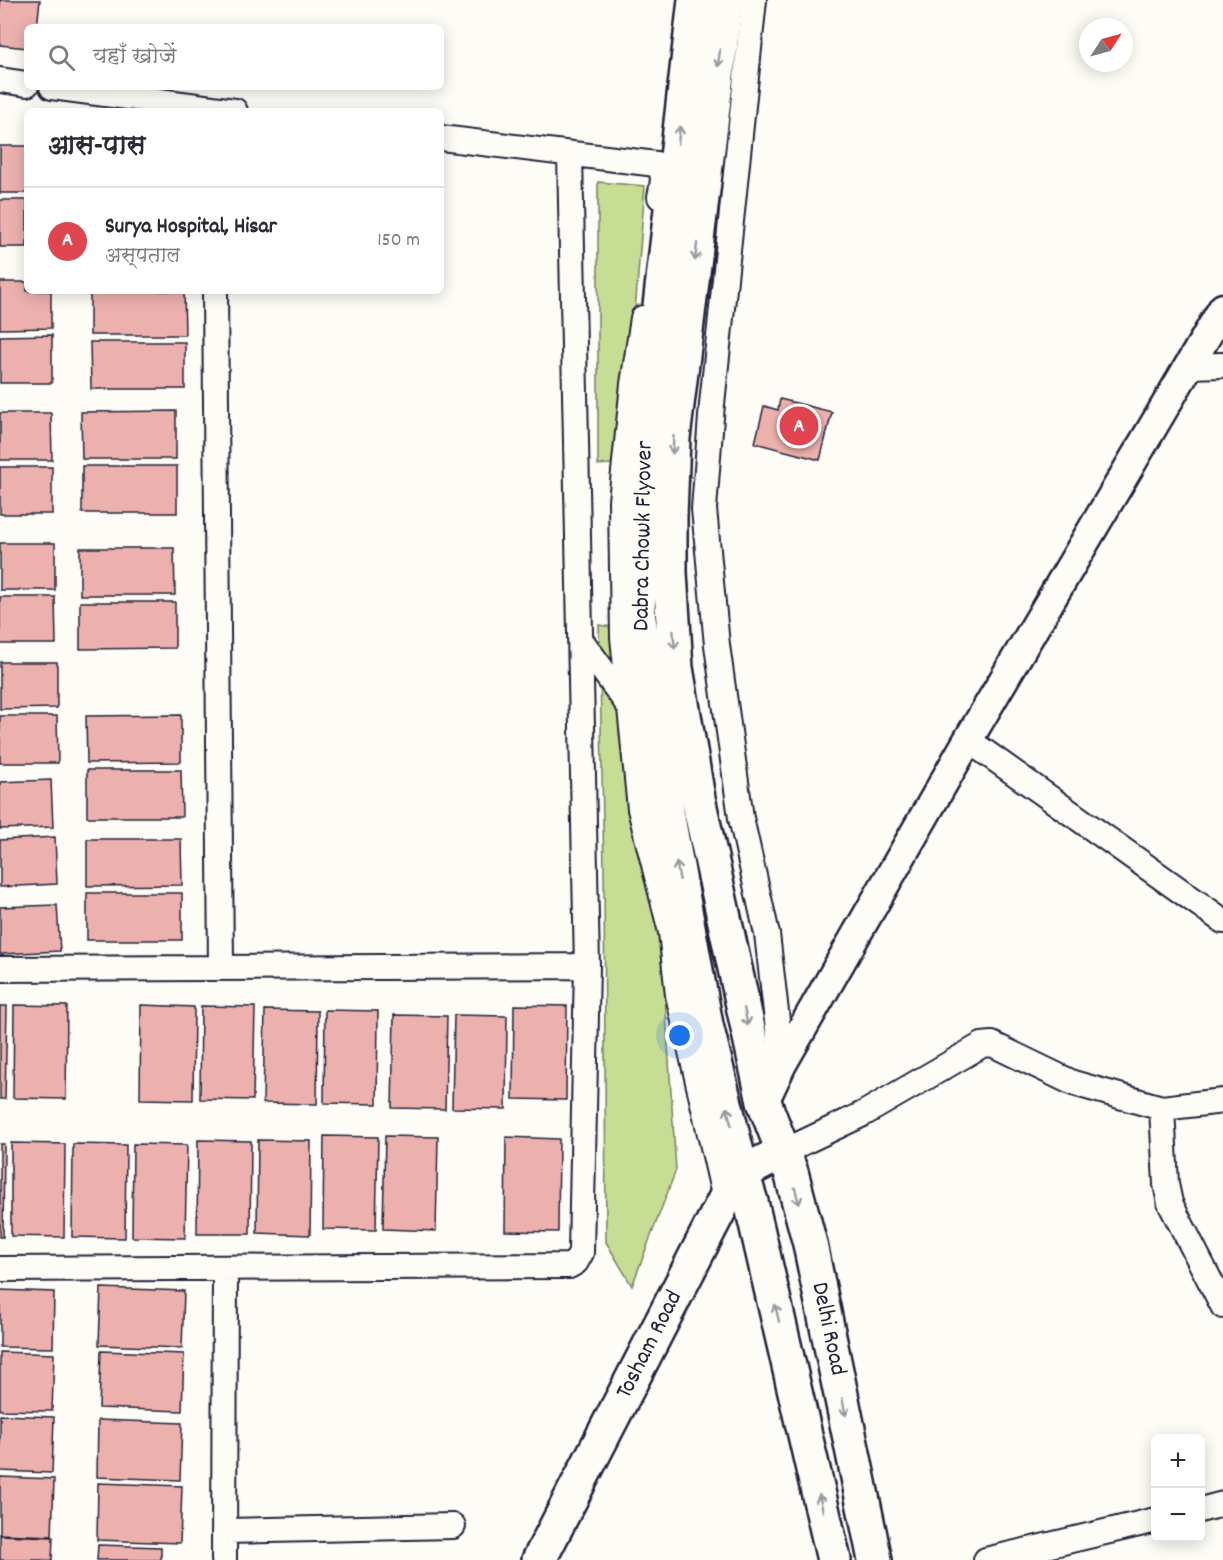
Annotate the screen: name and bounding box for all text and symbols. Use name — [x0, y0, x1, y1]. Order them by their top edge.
north arrow — [1079, 18, 1133, 72]
search box — [24, 24, 444, 90]
icon: search — [45, 41, 78, 74]
text: यहाँ खोजें — [93, 42, 176, 73]
one-way arrow — [713, 48, 724, 68]
one-way arrow — [674, 125, 685, 145]
text: आस-पास — [48, 129, 145, 166]
text: Surya Hospital, Hisar — [105, 212, 277, 243]
text: A — [62, 227, 73, 255]
text: 150 m — [377, 227, 420, 255]
one-way arrow — [690, 241, 701, 261]
text: अस्पताल — [105, 243, 180, 271]
pin: A — [780, 404, 818, 448]
one-way arrow — [668, 435, 679, 455]
street label: Dabra Chowk Flyover — [625, 440, 663, 631]
one-way arrow — [669, 630, 680, 650]
one-way arrow — [672, 861, 683, 881]
one-way arrow — [741, 1007, 752, 1026]
your location — [665, 1021, 694, 1050]
one-way arrow — [722, 1107, 734, 1126]
one-way arrow — [792, 1187, 803, 1206]
street label: Delhi Road — [802, 1279, 854, 1379]
street label: Tosham Road — [608, 1285, 692, 1405]
one-way arrow — [771, 1304, 782, 1323]
one-way arrow — [839, 1397, 850, 1417]
map controls — [1151, 1434, 1205, 1542]
button: + — [1151, 1434, 1205, 1488]
button: − — [1151, 1488, 1205, 1542]
one-way arrow — [814, 1494, 826, 1513]

